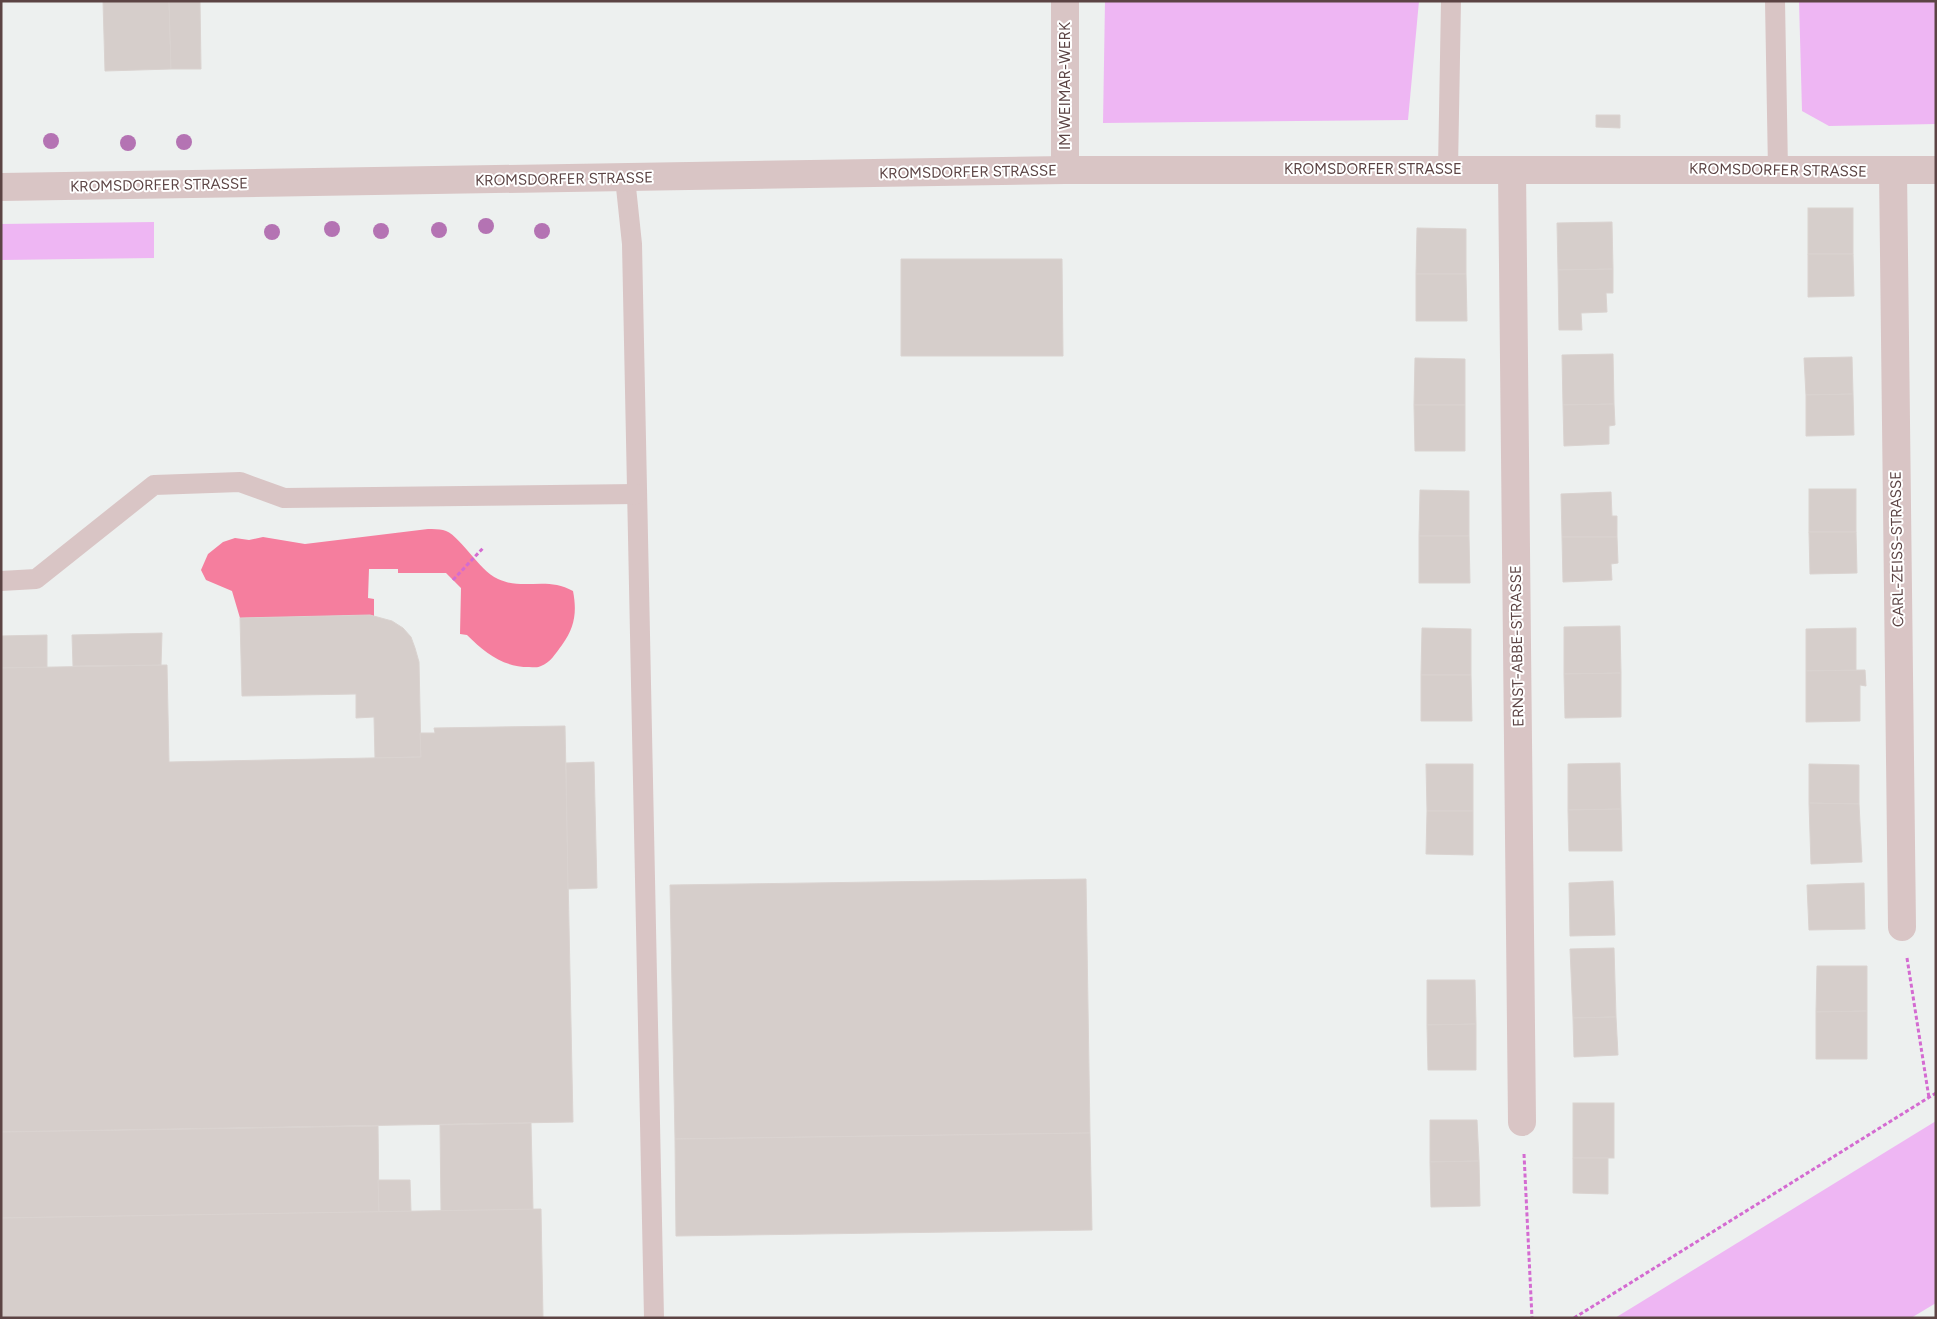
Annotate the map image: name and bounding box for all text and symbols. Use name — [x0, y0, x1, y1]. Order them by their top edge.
street label: IM WEIMAR-WERK — [1056, 21, 1074, 150]
street label: KROMSDORFER STRASSE — [1689, 159, 1867, 181]
street label: KROMSDORFER STRASSE — [1284, 160, 1462, 178]
street label: KROMSDORFER STRASSE — [879, 161, 1057, 183]
street label: KROMSDORFER STRASSE — [475, 168, 653, 190]
street label: KROMSDORFER STRASSE — [70, 174, 248, 196]
street label: CARL-ZEISS-STRASSE — [1887, 471, 1907, 627]
street label: ERNST-ABBE-STRASSE — [1507, 565, 1527, 727]

